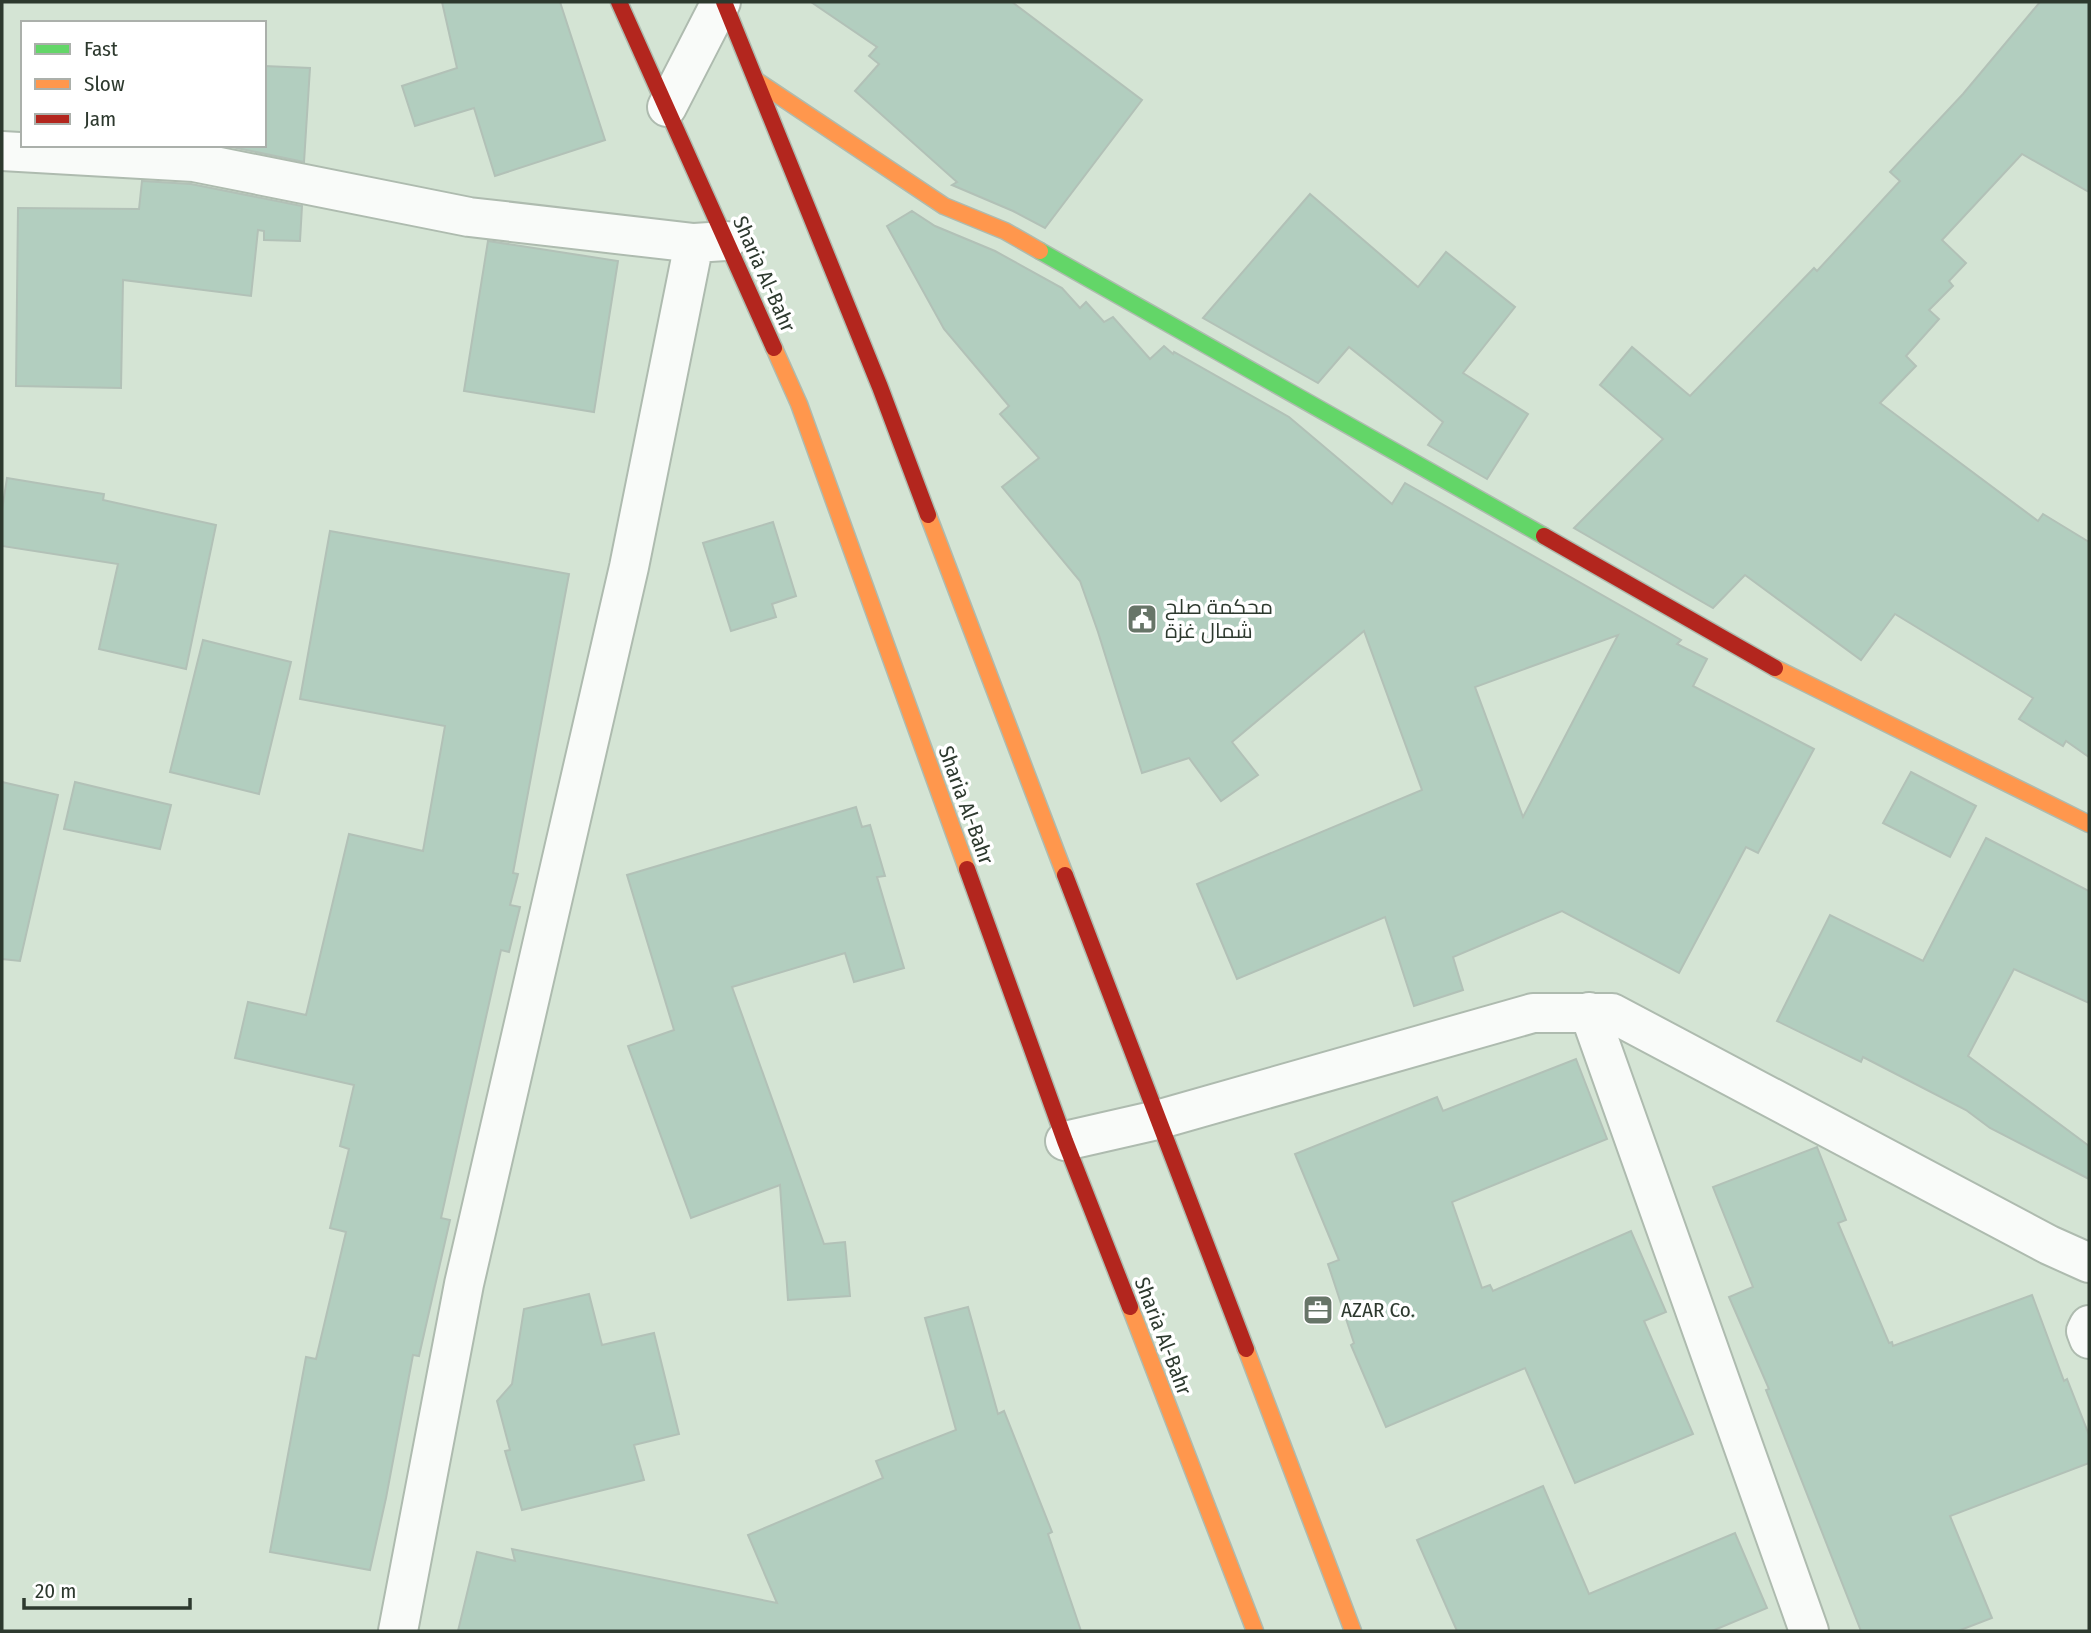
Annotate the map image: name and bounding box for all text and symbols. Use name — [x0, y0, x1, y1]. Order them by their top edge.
legend — [21, 21, 266, 147]
text: Fast — [84, 36, 118, 62]
text: Slow — [84, 71, 125, 97]
text: Jam — [84, 106, 116, 132]
street label: Sharia Al-Bahr — [727, 212, 801, 337]
place label: محكمة صلح شمال غزة — [1165, 594, 1273, 644]
public building icon: محكمة صلح شمال غزة — [1125, 602, 1159, 636]
street label: Sharia Al-Bahr — [933, 742, 1000, 868]
street label: Sharia Al-Bahr — [1129, 1273, 1198, 1399]
office icon: AZAR Co. — [1301, 1293, 1335, 1327]
place label: AZAR Co. — [1341, 1297, 1415, 1323]
scale bar — [24, 1566, 191, 1610]
text: 20 m — [35, 1578, 76, 1604]

